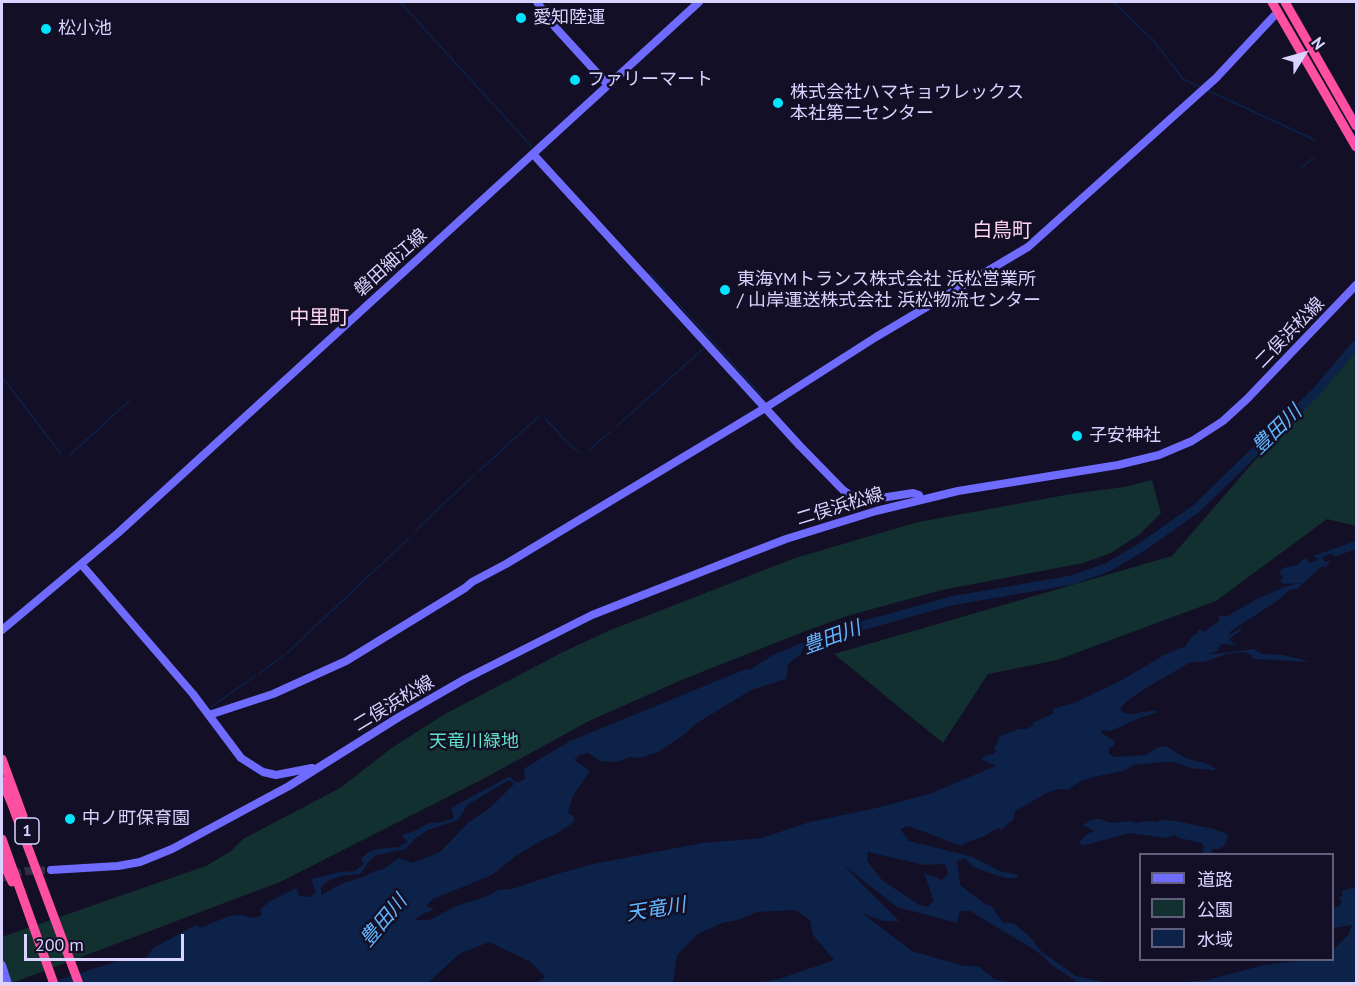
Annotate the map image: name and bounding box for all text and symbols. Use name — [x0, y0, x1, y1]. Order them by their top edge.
place label: 愛知陸運 — [533, 7, 605, 29]
marker: 愛知陸運 — [514, 11, 528, 25]
place label: 松小池 — [58, 18, 112, 40]
marker: 松小池 — [39, 22, 53, 36]
north arrow — [1274, 24, 1334, 84]
text: N — [1307, 33, 1330, 53]
place label: ファリーマート — [587, 69, 713, 91]
marker: ファリーマート — [568, 73, 582, 87]
place label: 株式会社ハマキョウレックス 本社第二センター — [790, 82, 1024, 124]
marker: 株式会社ハマキョウレックス 本社第二センター — [771, 96, 785, 110]
district label: 白鳥町 — [972, 219, 1032, 243]
street label: 磐田細江線 — [350, 225, 432, 301]
place label: 東海YMトランス株式会社 浜松営業所 / 山岸運送株式会社 浜松物流センター — [737, 269, 1041, 312]
marker: 東海YMトランス株式会社 浜松営業所 / 山岸運送株式会社 浜松物流センター — [718, 283, 732, 297]
street label: 二俣浜松線 — [1251, 293, 1329, 373]
district label: 中里町 — [289, 306, 349, 330]
water label: 豊田川 — [1247, 401, 1307, 459]
place label: 子安神社 — [1089, 425, 1161, 447]
marker: 子安神社 — [1070, 429, 1084, 443]
street label: 二俣浜松線 — [794, 484, 886, 530]
water label: 豊田川 — [800, 616, 864, 660]
street label: 二俣浜松線 — [350, 672, 438, 736]
park label: 天竜川緑地 — [429, 731, 519, 753]
place label: 中ノ町保育園 — [82, 808, 190, 830]
marker: 中ノ町保育園 — [63, 812, 77, 826]
road number: 1 — [15, 818, 39, 844]
legend — [1139, 853, 1334, 961]
text: 道路 — [1197, 868, 1233, 891]
water label: 豊田川 — [356, 890, 412, 952]
water label: 天竜川 — [624, 893, 688, 927]
text: 公園 — [1197, 898, 1233, 921]
scale bar — [27, 922, 188, 960]
text: 水域 — [1197, 928, 1233, 951]
text: 200 m — [35, 933, 84, 956]

